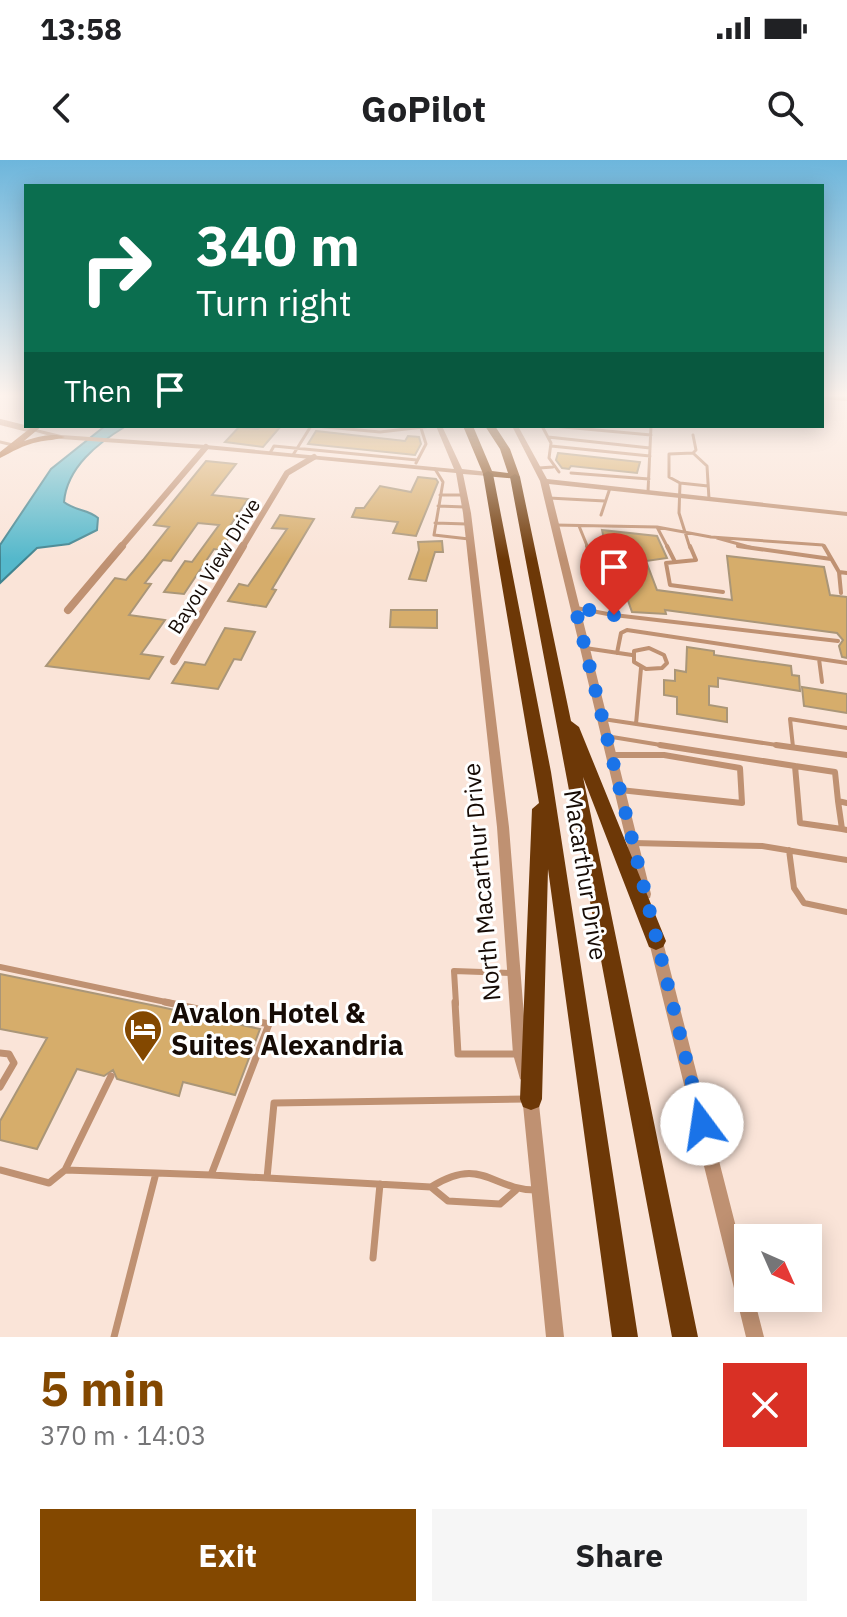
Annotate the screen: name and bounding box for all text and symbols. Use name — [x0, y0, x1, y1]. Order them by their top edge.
text: 13:58 — [40, 9, 122, 48]
text: GoPilot — [361, 85, 486, 132]
icon: back — [40, 86, 84, 130]
icon: search — [763, 86, 807, 130]
text: 340 m — [196, 209, 360, 281]
icon: right — [64, 216, 168, 320]
text: Turn right — [196, 279, 352, 326]
icon: arrive — [148, 368, 192, 412]
text: Then — [64, 371, 132, 410]
street label: Bayou View Drive — [161, 493, 266, 639]
pin — [580, 533, 648, 615]
icon: arrive — [592, 545, 636, 589]
street label: North Macarthur Drive — [455, 762, 507, 1003]
street label: Macarthur Drive — [557, 787, 615, 962]
place label: Avalon Hotel & Suites Alexandria — [171, 994, 404, 1063]
hotel icon: Avalon Hotel & Suites Alexandria — [122, 1008, 164, 1063]
position arrow — [660, 1082, 744, 1166]
north arrow — [734, 1224, 822, 1312]
map controls — [734, 1224, 822, 1312]
text: 5 min — [40, 1357, 165, 1419]
button: close — [723, 1363, 807, 1447]
text: 370 m · 14:03 — [40, 1418, 206, 1452]
button: Exit — [40, 1509, 416, 1601]
button: Share — [432, 1509, 807, 1601]

